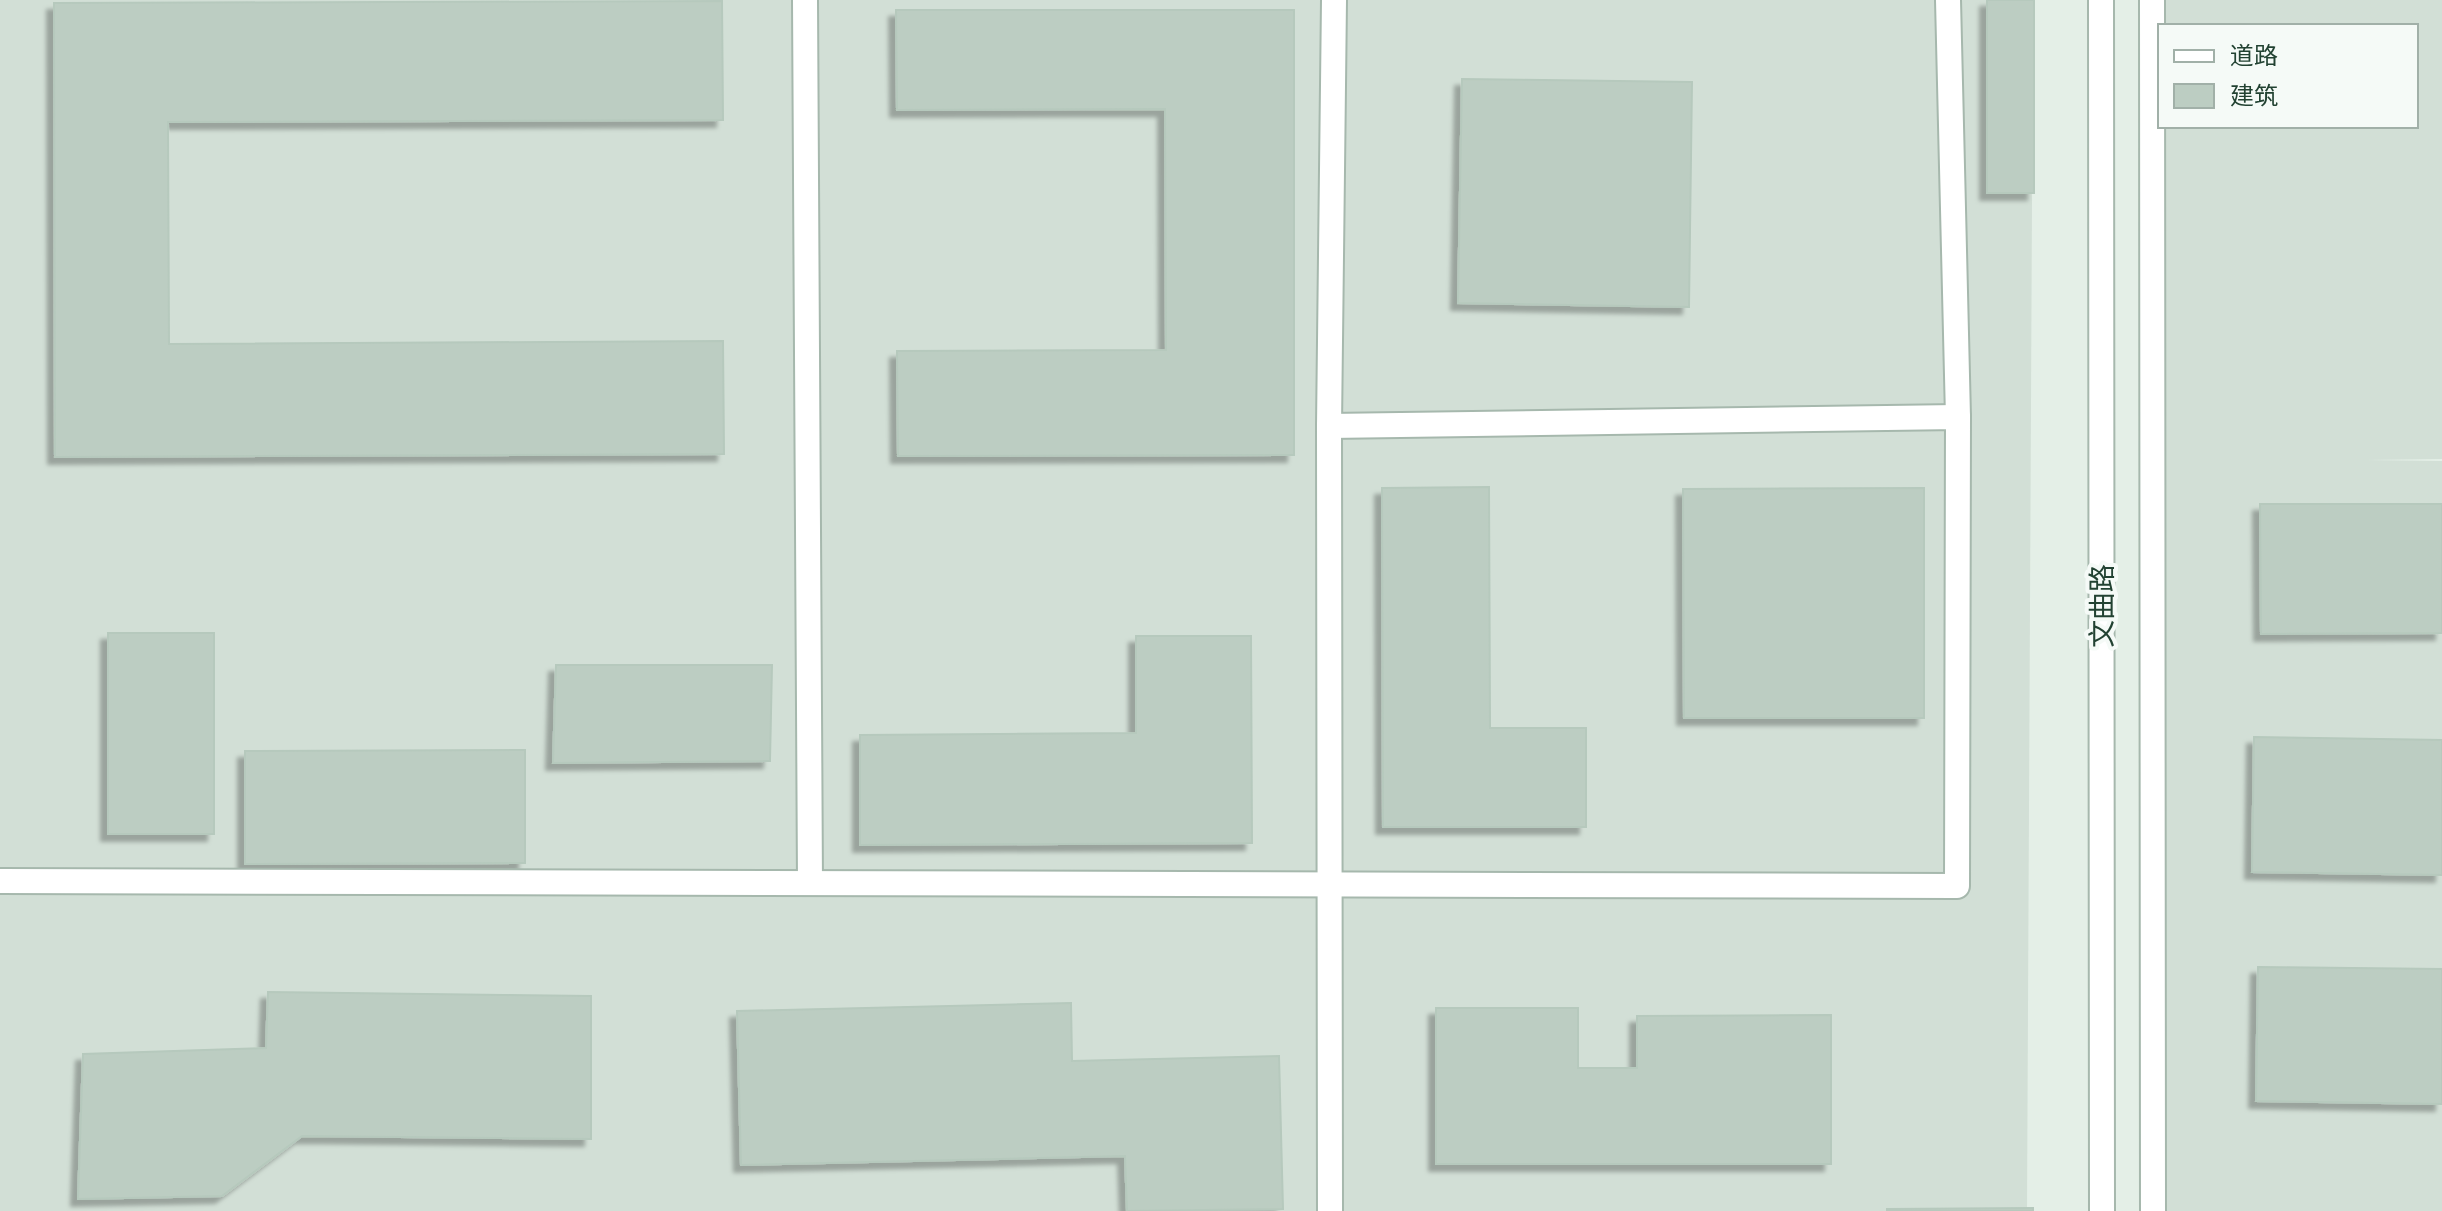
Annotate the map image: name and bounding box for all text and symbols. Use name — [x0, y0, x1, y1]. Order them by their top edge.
legend — [2158, 24, 2418, 128]
text: 道路 — [2230, 38, 2278, 71]
text: 建筑 — [2230, 78, 2278, 111]
street label: 文曲路 — [2082, 564, 2120, 648]

